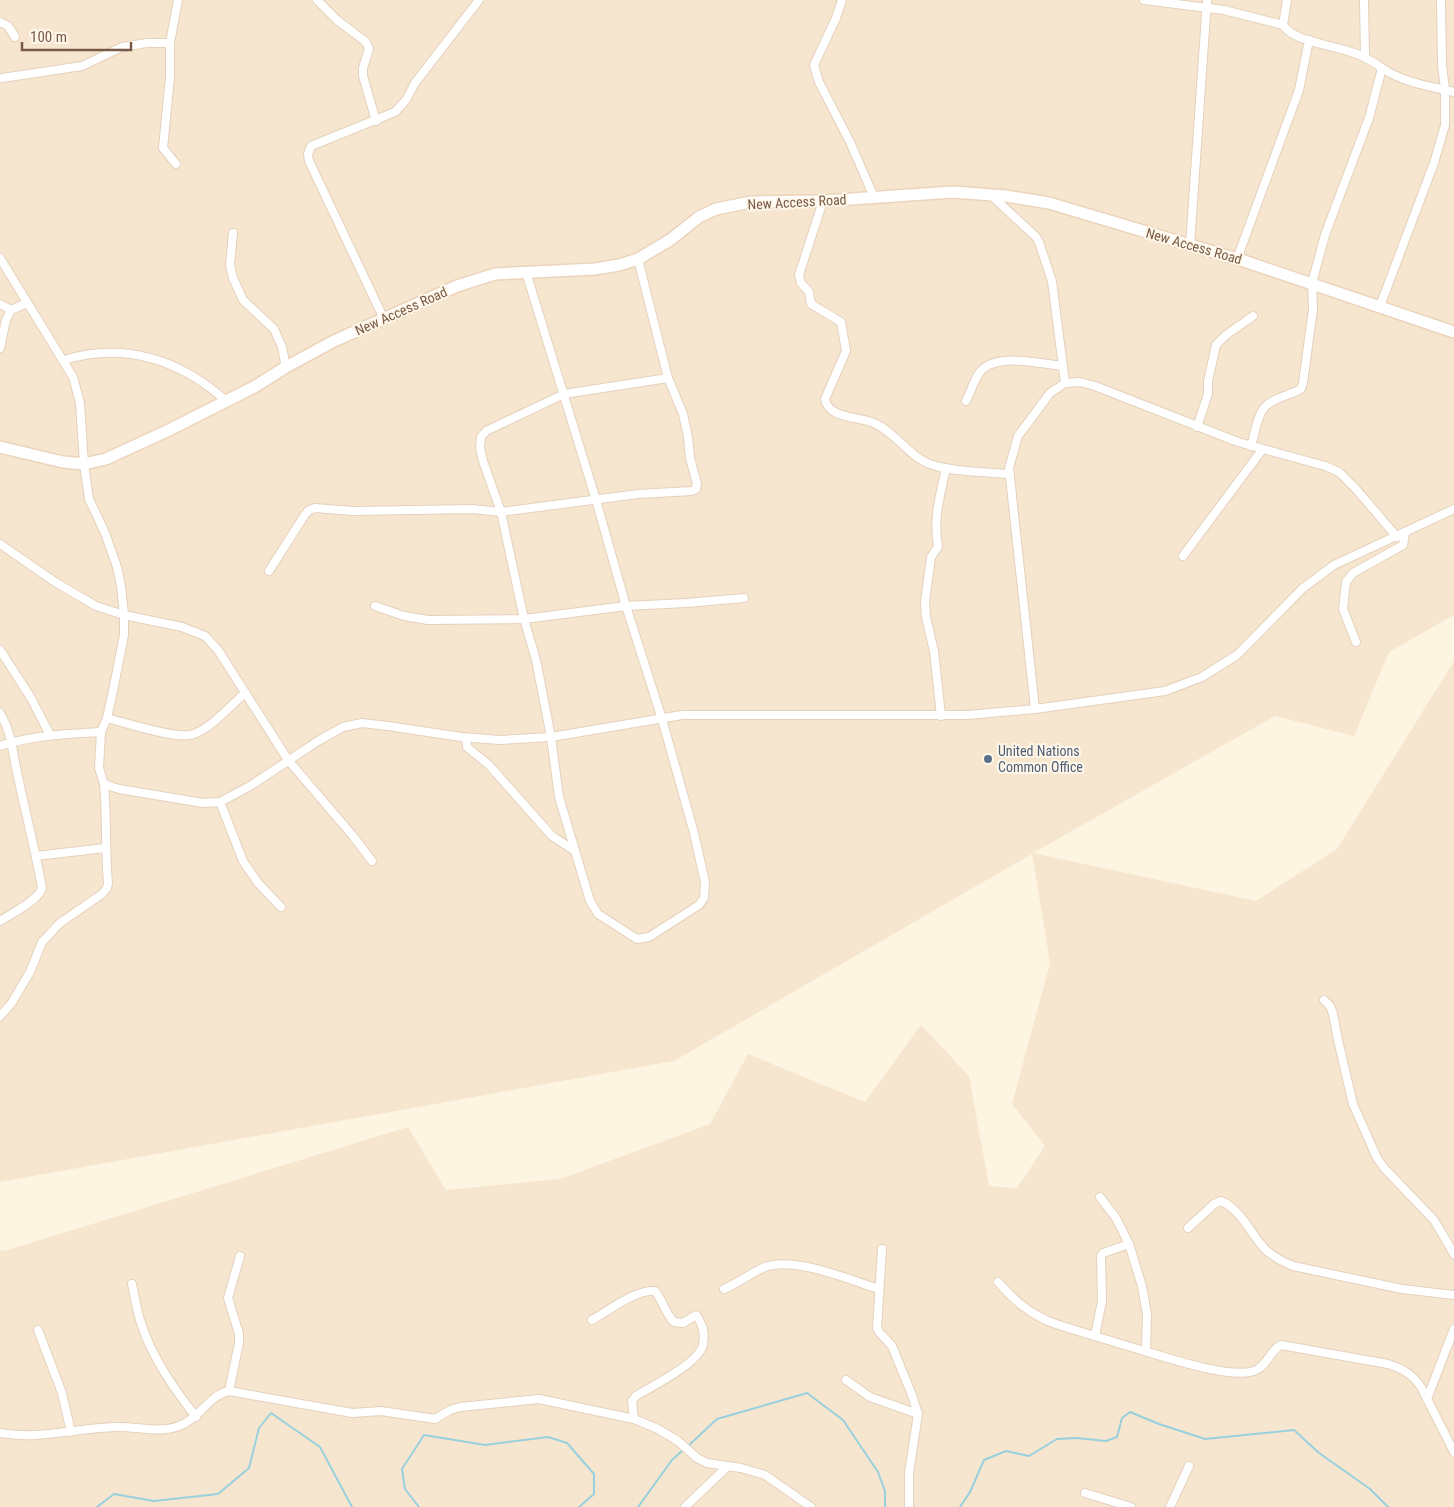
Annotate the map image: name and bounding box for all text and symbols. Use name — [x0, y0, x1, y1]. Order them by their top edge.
scale bar — [22, 20, 131, 52]
text: 100 m — [30, 28, 67, 46]
street label: New Access Road — [747, 191, 847, 213]
street label: New Access Road — [1144, 225, 1244, 267]
street label: New Access Road — [352, 284, 450, 338]
place label: United Nations Common Office — [998, 743, 1083, 775]
marker: United Nations Common Office — [982, 753, 994, 765]

